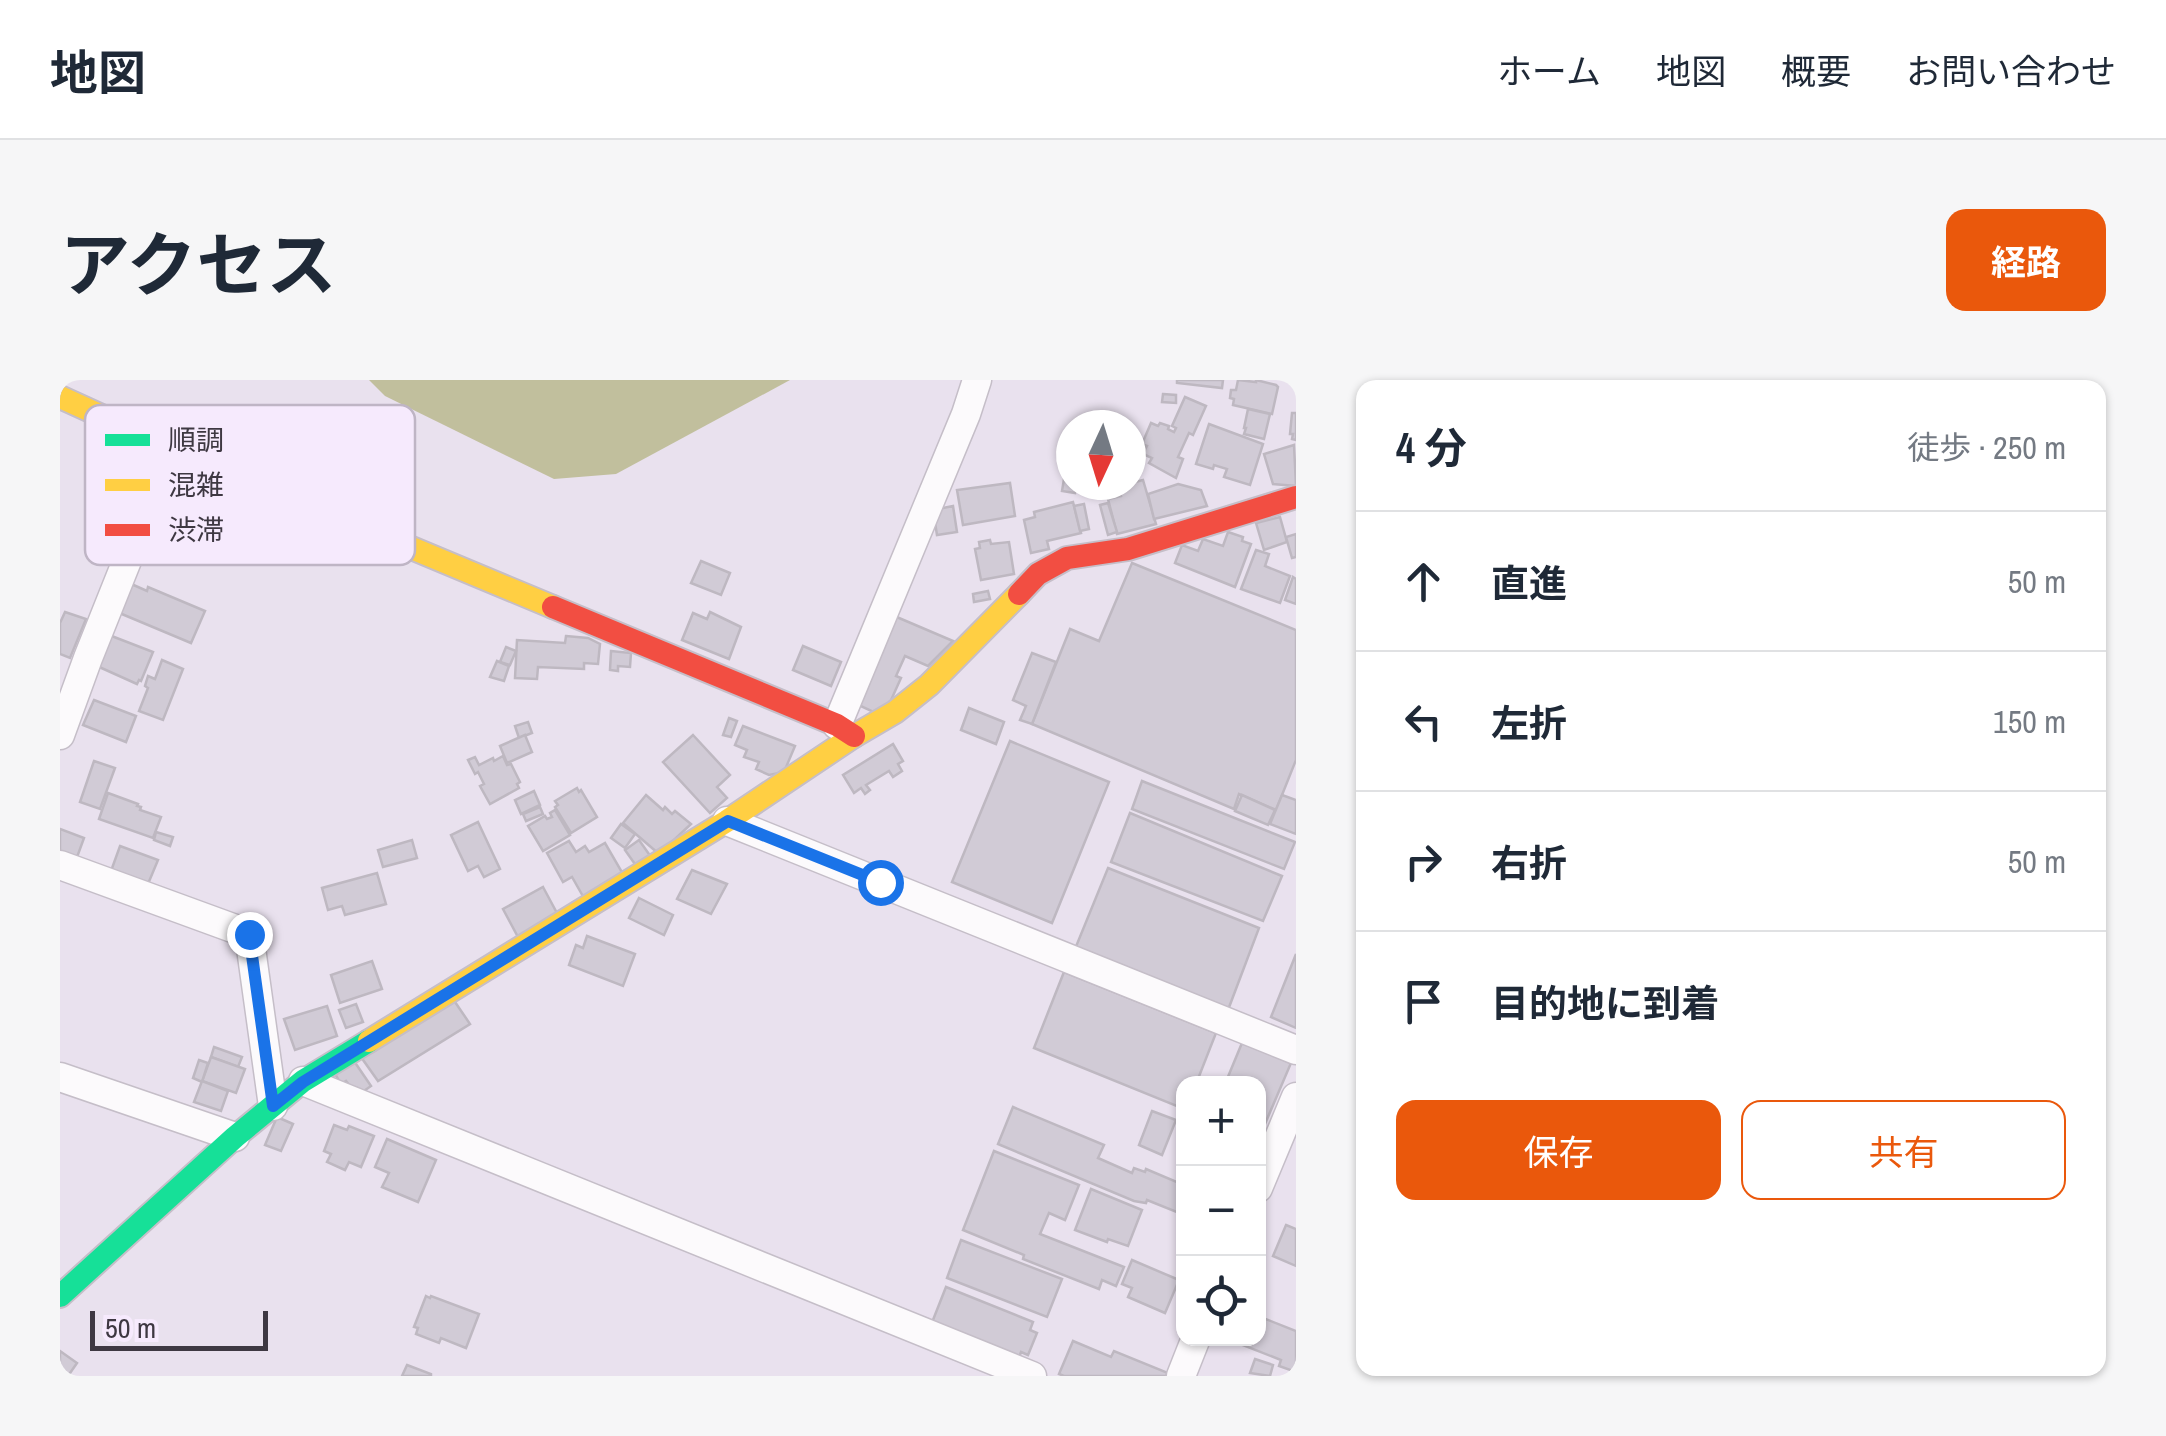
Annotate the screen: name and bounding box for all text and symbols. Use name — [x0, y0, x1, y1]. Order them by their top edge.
text: 地図 — [50, 40, 146, 105]
text: ホーム — [1497, 48, 1601, 95]
text: 地図 — [1656, 48, 1726, 95]
text: 概要 — [1781, 48, 1851, 95]
text: お問い合わせ — [1906, 48, 2116, 95]
button: 経路 — [1946, 209, 2106, 311]
text: アクセス — [60, 218, 337, 312]
legend — [85, 405, 415, 565]
north arrow — [1056, 410, 1146, 500]
text: 4 分 — [1396, 420, 1467, 476]
text: 順調 — [168, 421, 224, 459]
text: 徒歩 · 250 m — [1907, 426, 2066, 469]
text: 混雑 — [168, 466, 224, 504]
text: 渋滞 — [168, 511, 224, 549]
icon: ahead — [1396, 554, 1451, 609]
text: 直進 — [1491, 558, 1567, 609]
text: 50 m — [2008, 560, 2066, 603]
icon: left — [1396, 694, 1451, 749]
text: 左折 — [1491, 698, 1567, 749]
text: 150 m — [1993, 700, 2066, 743]
icon: right — [1396, 834, 1451, 889]
text: 右折 — [1491, 838, 1567, 889]
text: 50 m — [2008, 840, 2066, 883]
route start — [858, 860, 904, 906]
route end — [227, 912, 273, 958]
icon: arrive — [1396, 974, 1451, 1029]
text: 目的地に到着 — [1491, 978, 1719, 1029]
map controls — [1176, 1076, 1266, 1346]
button: + — [1176, 1076, 1266, 1166]
button: 保存 — [1396, 1100, 1721, 1200]
button: 共有 — [1741, 1100, 2066, 1200]
button: − — [1176, 1166, 1266, 1256]
button: locate — [1176, 1256, 1266, 1346]
scale bar — [90, 1306, 268, 1350]
text: 50 m — [105, 1309, 156, 1347]

